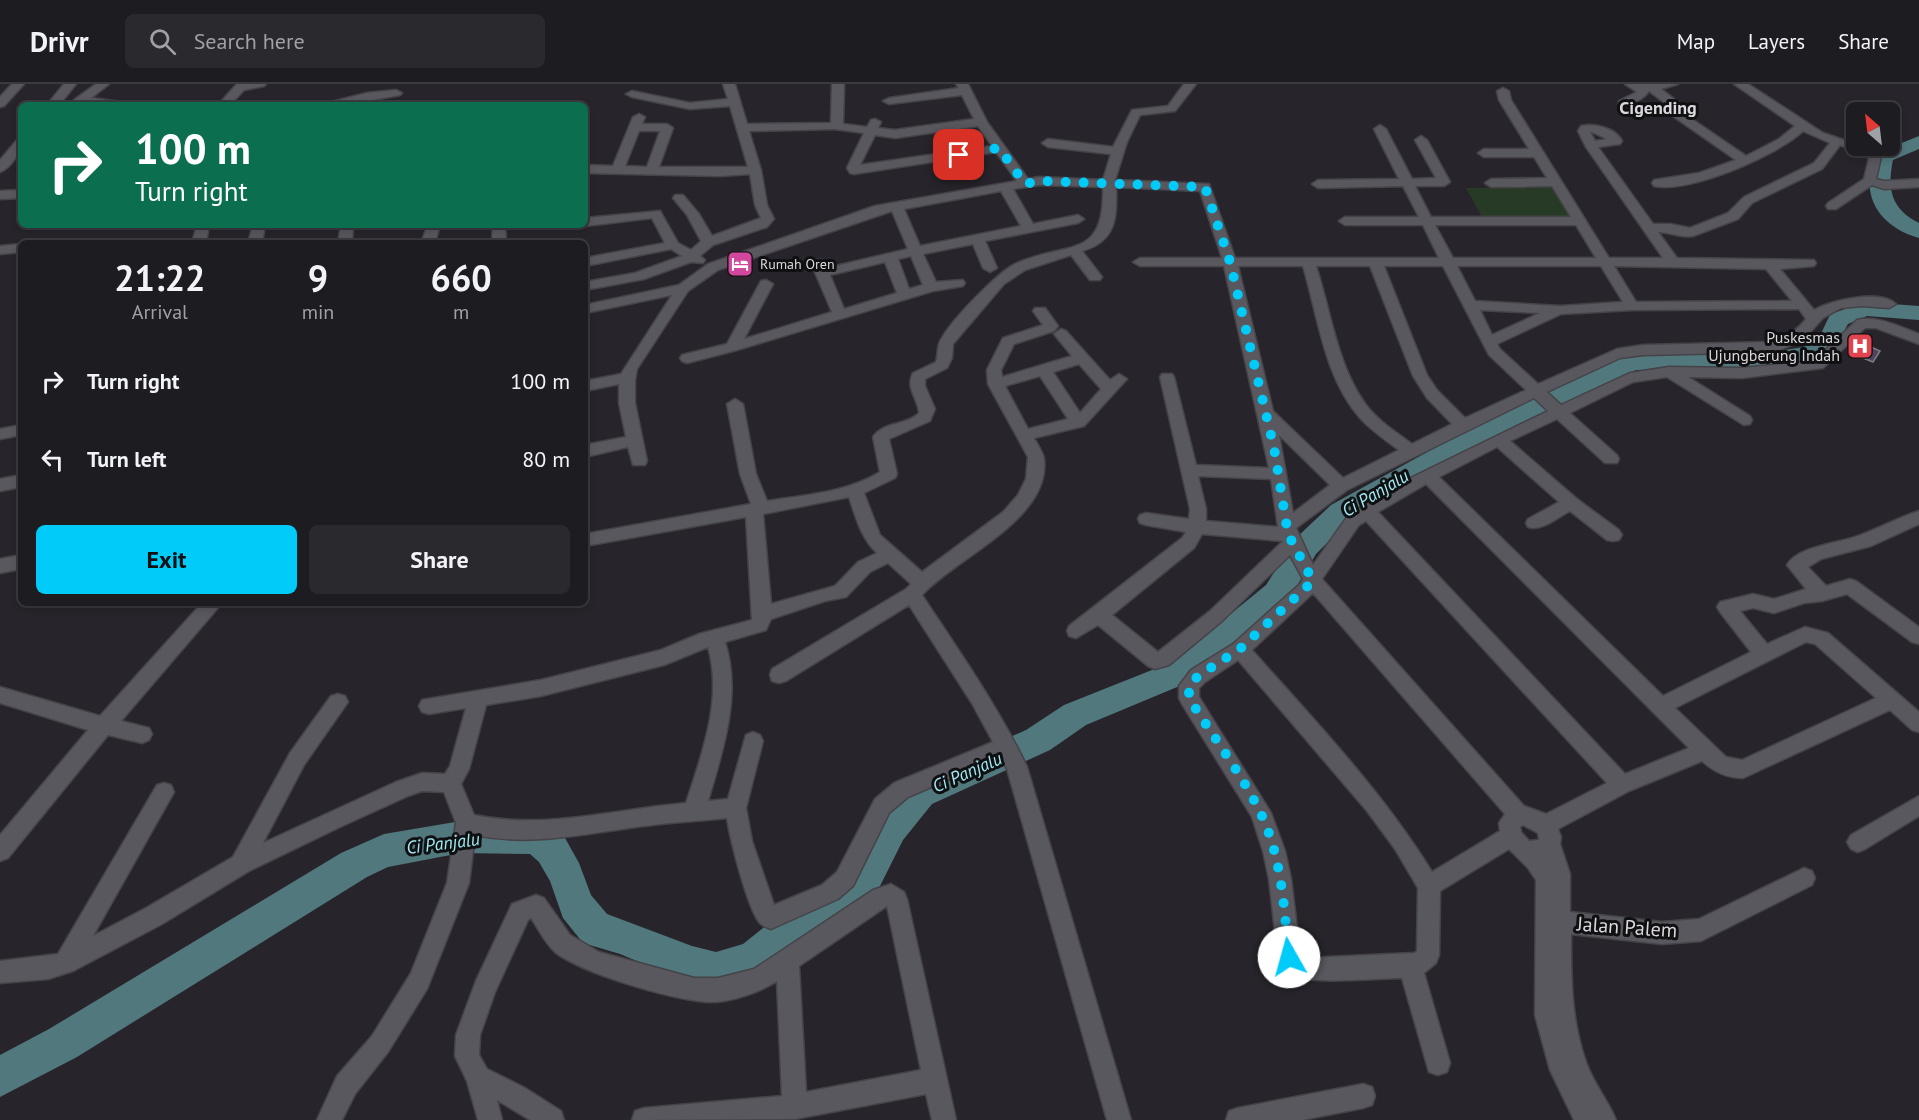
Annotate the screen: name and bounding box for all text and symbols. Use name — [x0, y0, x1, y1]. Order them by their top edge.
search box — [125, 14, 545, 68]
text: Drivr — [30, 23, 89, 60]
icon: search — [146, 25, 179, 58]
text: Search here — [194, 27, 305, 55]
text: Map — [1677, 28, 1715, 55]
text: Layers — [1748, 28, 1805, 55]
text: Share — [1838, 28, 1889, 55]
district label: Cigending — [1619, 96, 1697, 119]
north arrow — [1846, 102, 1900, 156]
map controls — [1846, 102, 1900, 156]
text: 100 m — [135, 121, 251, 176]
icon: right — [36, 126, 114, 204]
pin — [933, 129, 984, 180]
icon: arrive — [942, 138, 975, 171]
text: Turn right — [135, 174, 248, 208]
hotel icon: Rumah Oren — [725, 249, 755, 279]
text: 21:22 — [114, 254, 206, 301]
text: 9 — [308, 254, 328, 301]
text: 660 — [431, 254, 492, 301]
place label: Rumah Oren — [760, 255, 835, 273]
text: Arrival — [132, 299, 188, 325]
text: min — [302, 299, 334, 325]
text: m — [453, 299, 469, 325]
place label: Puskesmas Ujungberung Indah — [1708, 327, 1840, 365]
hospital icon: Puskesmas Ujungberung Indah — [1845, 331, 1875, 361]
icon: right — [36, 365, 69, 398]
text: Turn right — [87, 367, 179, 395]
text: 100 m — [510, 367, 570, 395]
icon: left — [36, 443, 69, 476]
text: Turn left — [87, 445, 167, 473]
text: 80 m — [522, 445, 570, 473]
water label: Ci Panjalu — [1337, 464, 1413, 522]
button: Exit — [36, 525, 297, 594]
button: Share — [309, 525, 570, 594]
water label: Ci Panjalu — [929, 746, 1005, 798]
water label: Ci Panjalu — [405, 827, 481, 859]
street label: Jalan Palem — [1575, 910, 1678, 943]
position arrow — [1257, 925, 1321, 989]

